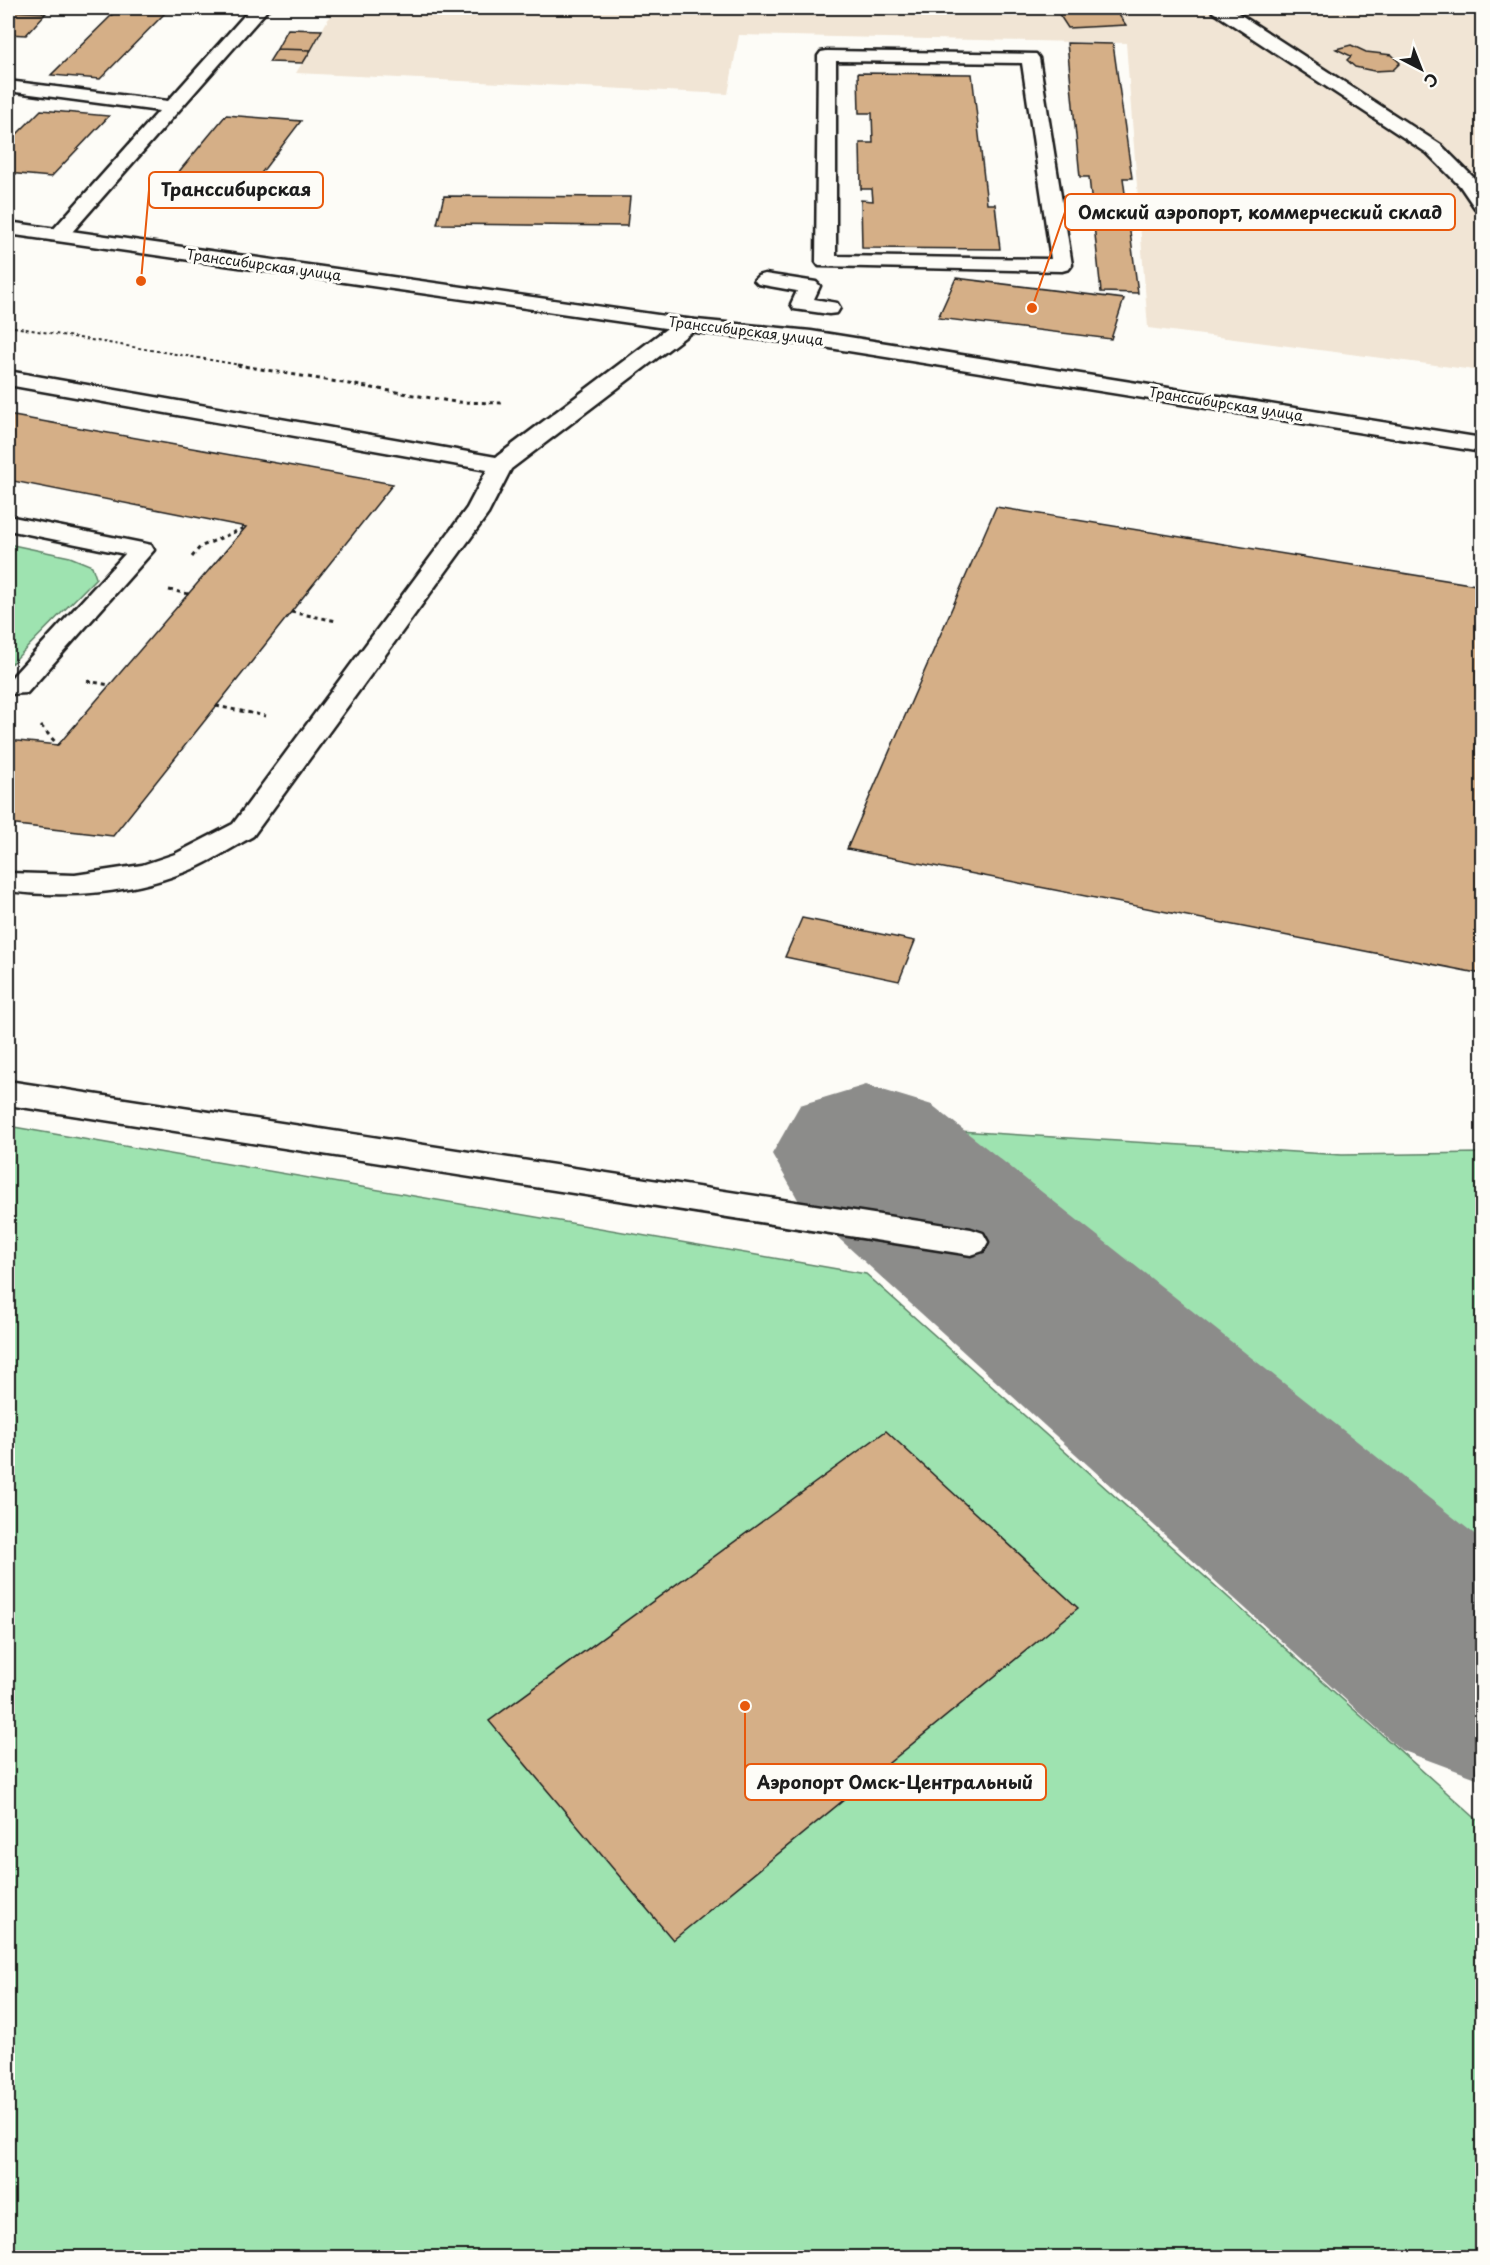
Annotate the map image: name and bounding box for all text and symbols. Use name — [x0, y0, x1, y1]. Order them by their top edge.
north arrow — [1391, 39, 1451, 99]
text: С — [1419, 68, 1444, 94]
callout: Транссибирская — [149, 172, 323, 208]
text: Транссибирская — [161, 175, 311, 202]
callout: Омский аэропорт, коммерческий склад — [1065, 194, 1455, 230]
text: Омский аэропорт, коммерческий склад — [1078, 198, 1442, 225]
street label: Транссибирская улица — [185, 243, 343, 286]
street label: Транссибирская улица — [667, 311, 825, 350]
street label: Транссибирская улица — [1147, 381, 1305, 426]
callout: Аэропорт Омск-Центральный — [745, 1764, 1046, 1800]
text: Аэропорт Омск-Центральный — [756, 1768, 1033, 1795]

